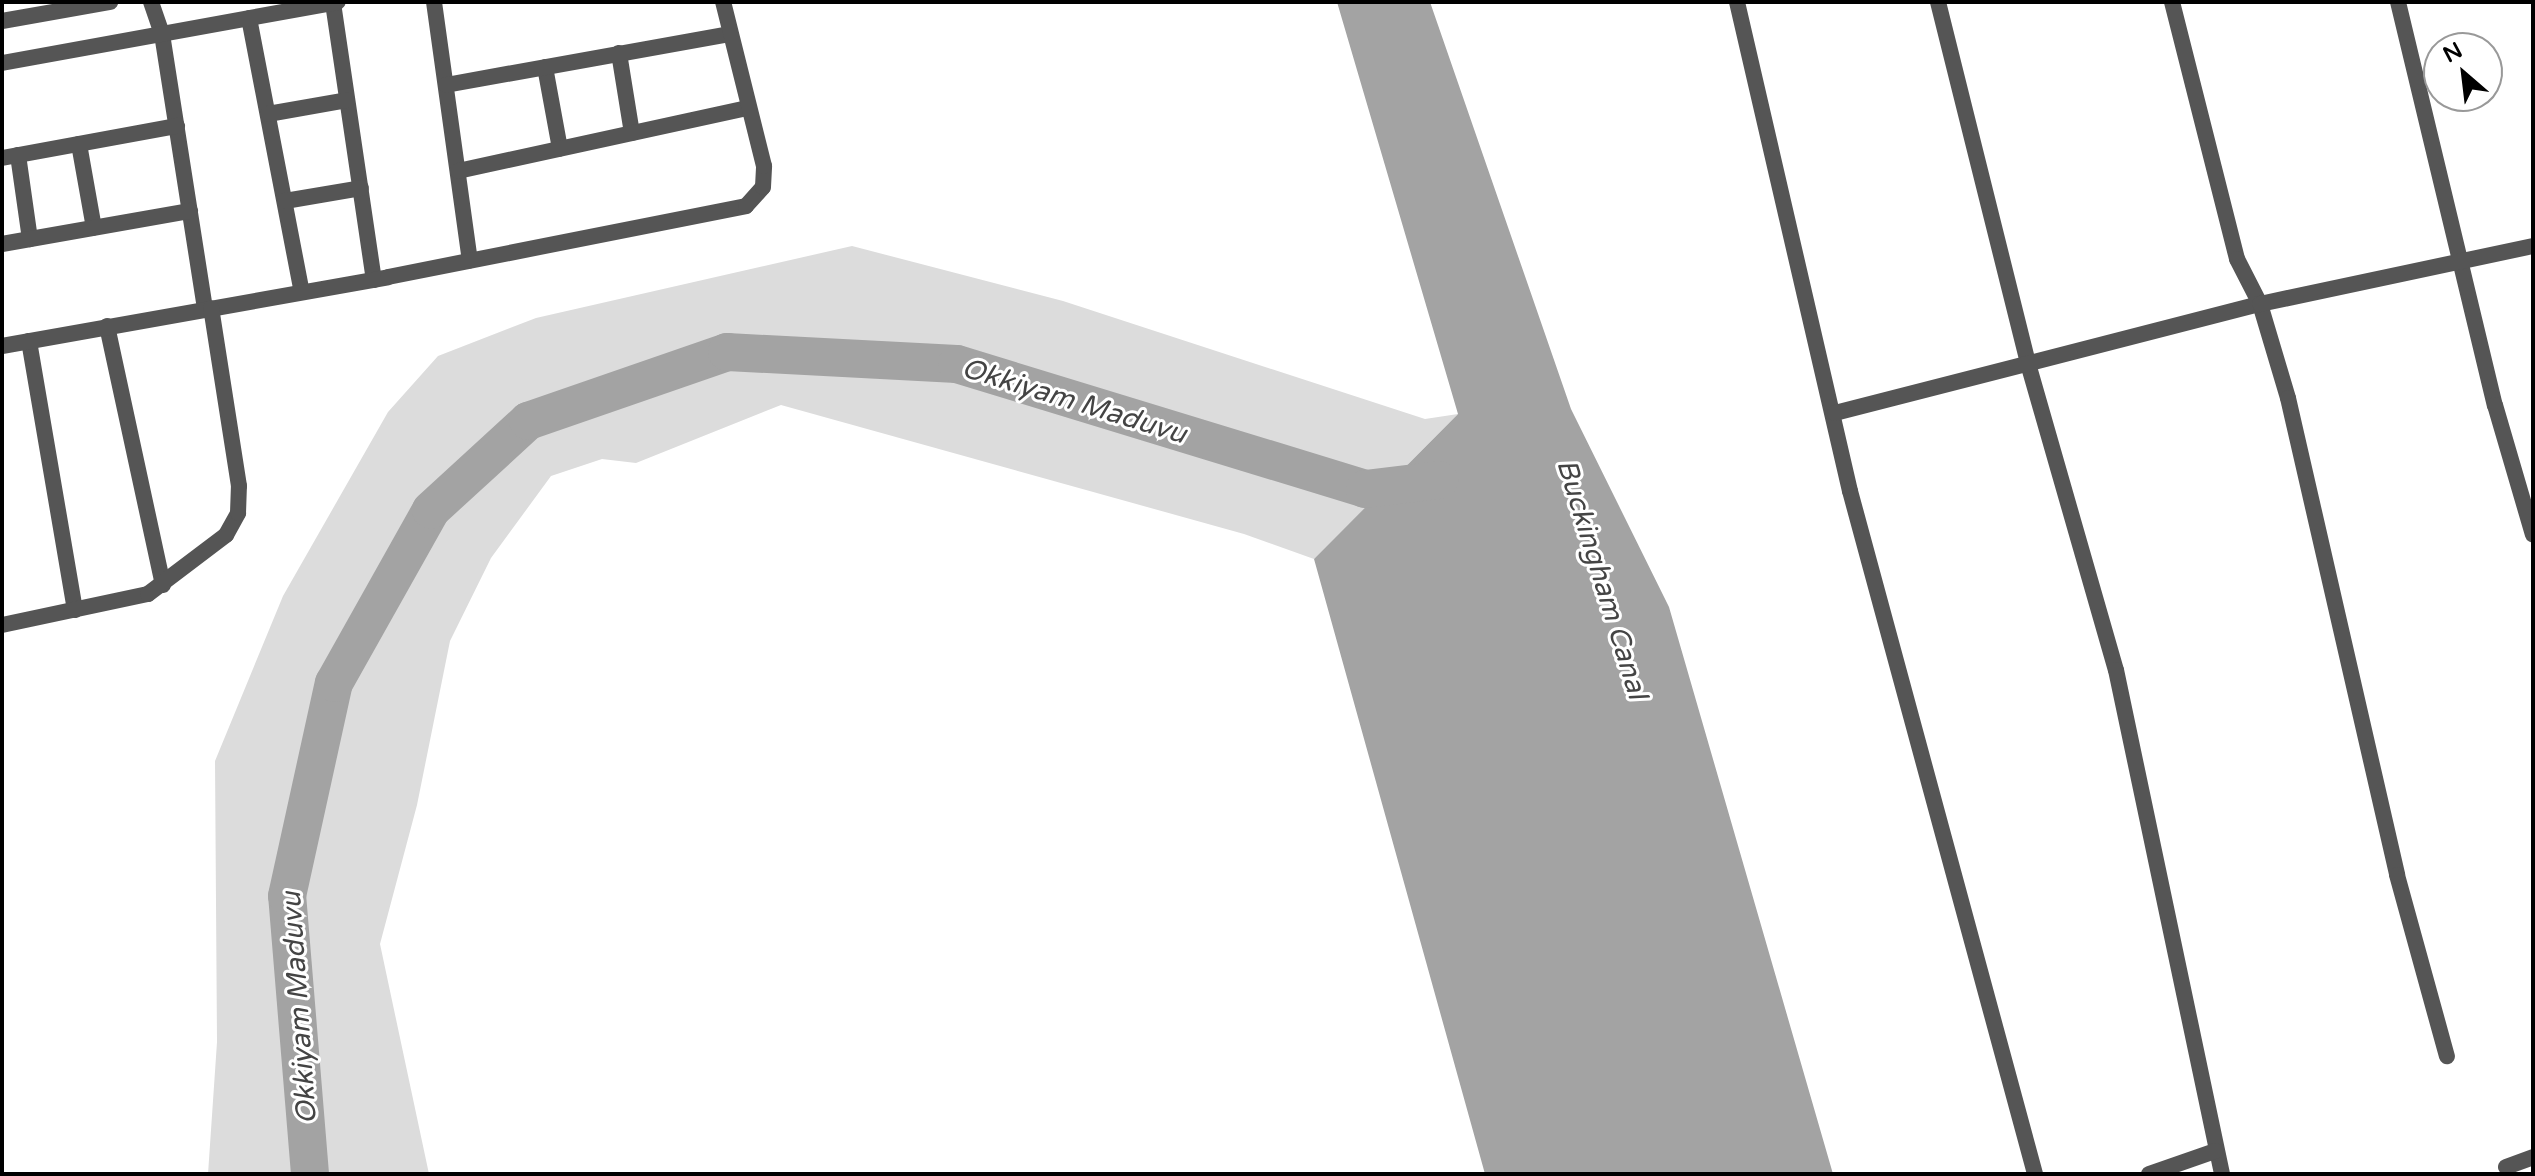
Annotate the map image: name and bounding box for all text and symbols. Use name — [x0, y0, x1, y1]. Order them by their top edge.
north arrow — [2423, 32, 2503, 112]
text: N — [2439, 37, 2467, 68]
water label: Okkiyam Maduvu — [958, 351, 1190, 451]
water label: Buckingham Canal — [1550, 455, 1654, 703]
water label: Okkiyam Maduvu — [274, 891, 324, 1125]

